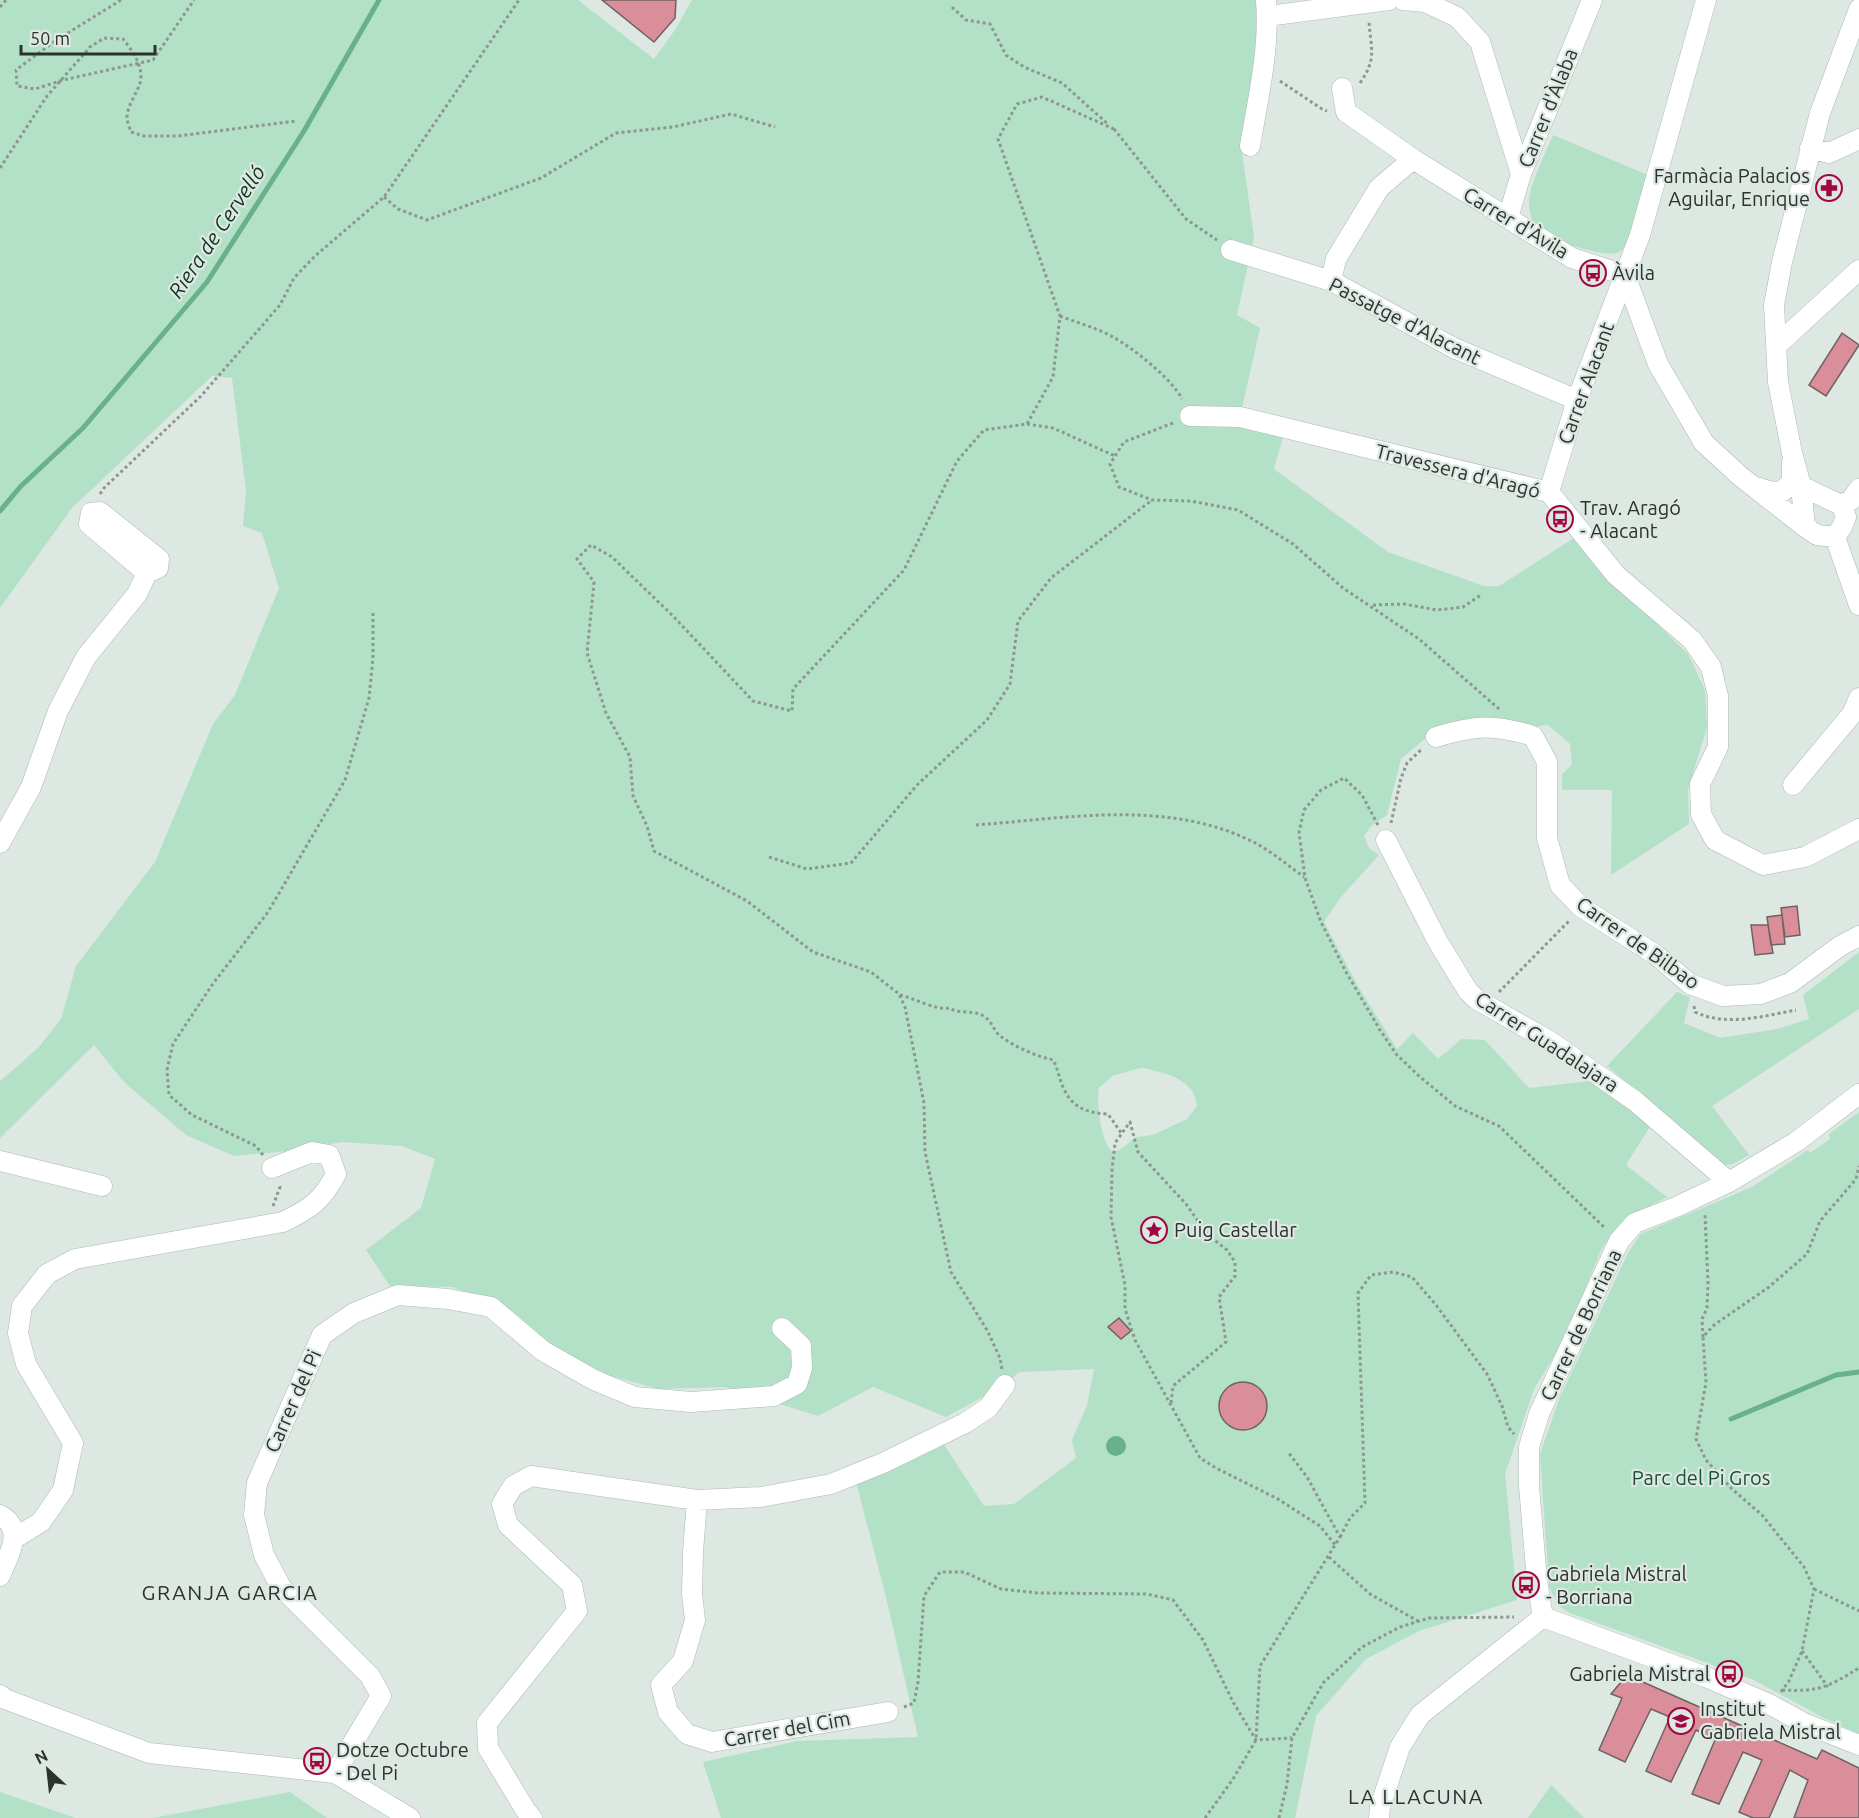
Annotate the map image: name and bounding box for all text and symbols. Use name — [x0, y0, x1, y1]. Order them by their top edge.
scale bar — [21, 18, 154, 56]
text: 50 m — [30, 28, 70, 48]
street label: Carrer d'Àlaba — [1513, 45, 1582, 171]
water label: Riera de Cervelló — [163, 161, 269, 302]
place label: Farmàcia Palacios Aguilar, Enrique — [1654, 164, 1810, 210]
pharmacy icon: Farmàcia Palacios Aguilar, Enrique — [1814, 173, 1844, 203]
street label: Carrer d'Àvila — [1459, 182, 1573, 263]
bus stop icon: Àvila — [1578, 258, 1608, 288]
place label: Àvila — [1612, 261, 1655, 284]
street label: Passatge d'Alacant — [1326, 272, 1485, 369]
street label: Carrer Alacant — [1553, 319, 1618, 447]
street label: Travessera d'Aragó — [1373, 439, 1543, 502]
place label: Trav. Aragó - Alacant — [1580, 496, 1681, 542]
bus stop icon: Trav. Aragó - Alacant — [1545, 504, 1575, 534]
street label: Carrer de Bilbao — [1572, 892, 1704, 994]
street label: Carrer Guadalajara — [1471, 987, 1623, 1097]
place icon: Puig Castellar — [1139, 1215, 1169, 1245]
place label: Puig Castellar — [1174, 1218, 1297, 1241]
street label: Carrer de Borriana — [1535, 1245, 1626, 1404]
street label: Carrer del Pi — [260, 1346, 325, 1456]
park label: Parc del Pi Gros — [1632, 1466, 1770, 1489]
place label: Gabriela Mistral - Borriana — [1546, 1562, 1687, 1608]
bus stop icon: Gabriela Mistral - Borriana — [1511, 1570, 1541, 1600]
district label: GRANJA GARCIA — [142, 1580, 318, 1604]
bus stop icon: Gabriela Mistral — [1714, 1659, 1744, 1689]
place label: Gabriela Mistral — [1569, 1662, 1710, 1685]
place label: Institut Gabriela Mistral — [1700, 1697, 1841, 1743]
street label: Carrer del Cim — [722, 1706, 852, 1751]
school or university icon: Institut Gabriela Mistral — [1666, 1706, 1696, 1736]
place label: Dotze Octubre - Del Pi — [336, 1738, 469, 1784]
north arrow — [18, 1740, 78, 1800]
text: N — [32, 1746, 51, 1767]
bus stop icon: Dotze Octubre - Del Pi — [302, 1746, 332, 1776]
district label: LA LLACUNA — [1348, 1784, 1484, 1808]

